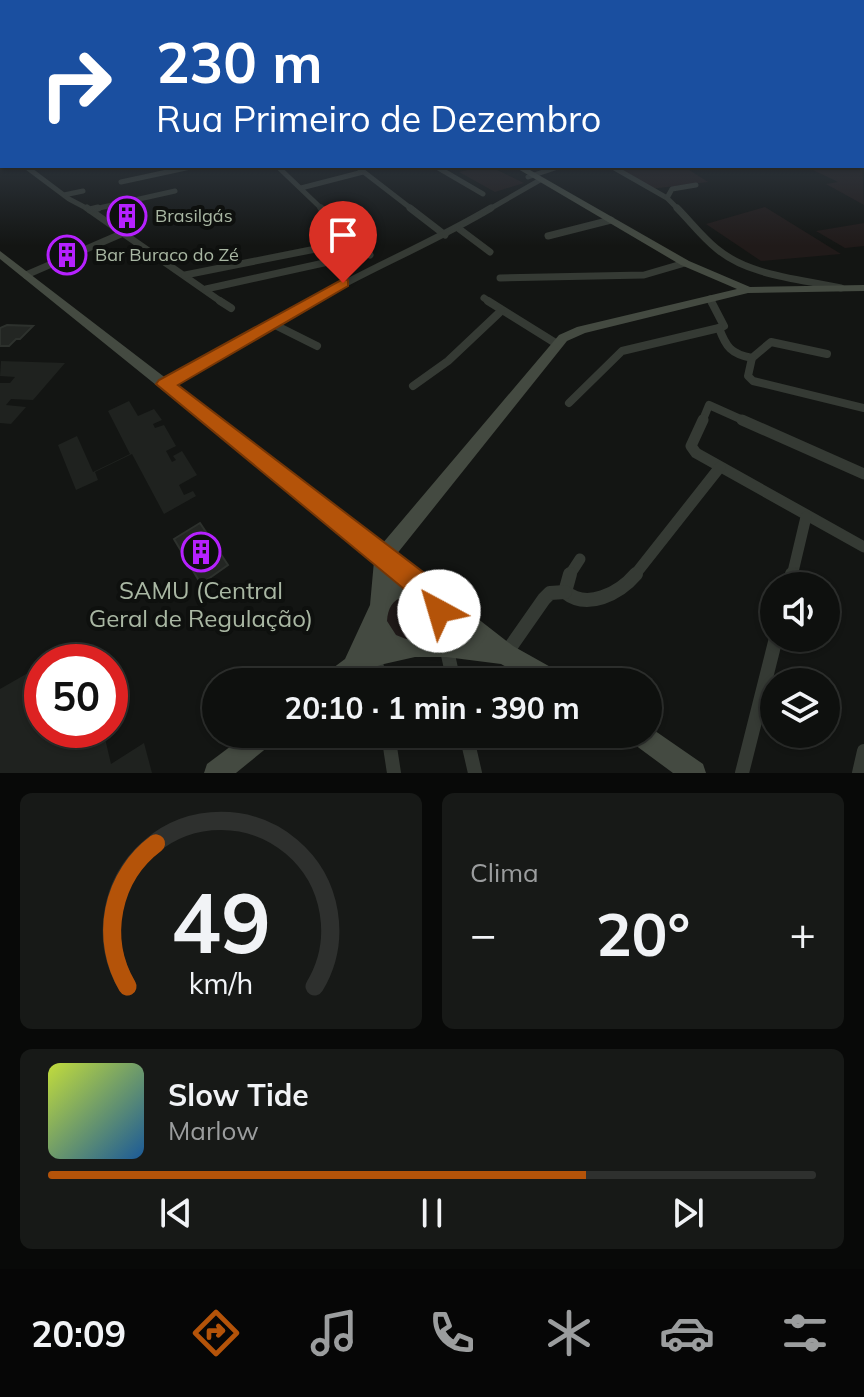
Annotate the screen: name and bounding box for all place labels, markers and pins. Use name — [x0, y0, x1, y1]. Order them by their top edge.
building icon: Brasilgás — [106, 195, 148, 237]
pin — [309, 201, 377, 283]
place label: Brasilgás — [155, 204, 233, 227]
building icon: Bar Buraco do Zé — [46, 234, 88, 276]
place label: Bar Buraco do Zé — [95, 243, 239, 266]
building icon: SAMU (Central Geral de Regulação) — [180, 531, 222, 573]
place label: SAMU (Central Geral de Regulação) — [89, 575, 313, 633]

